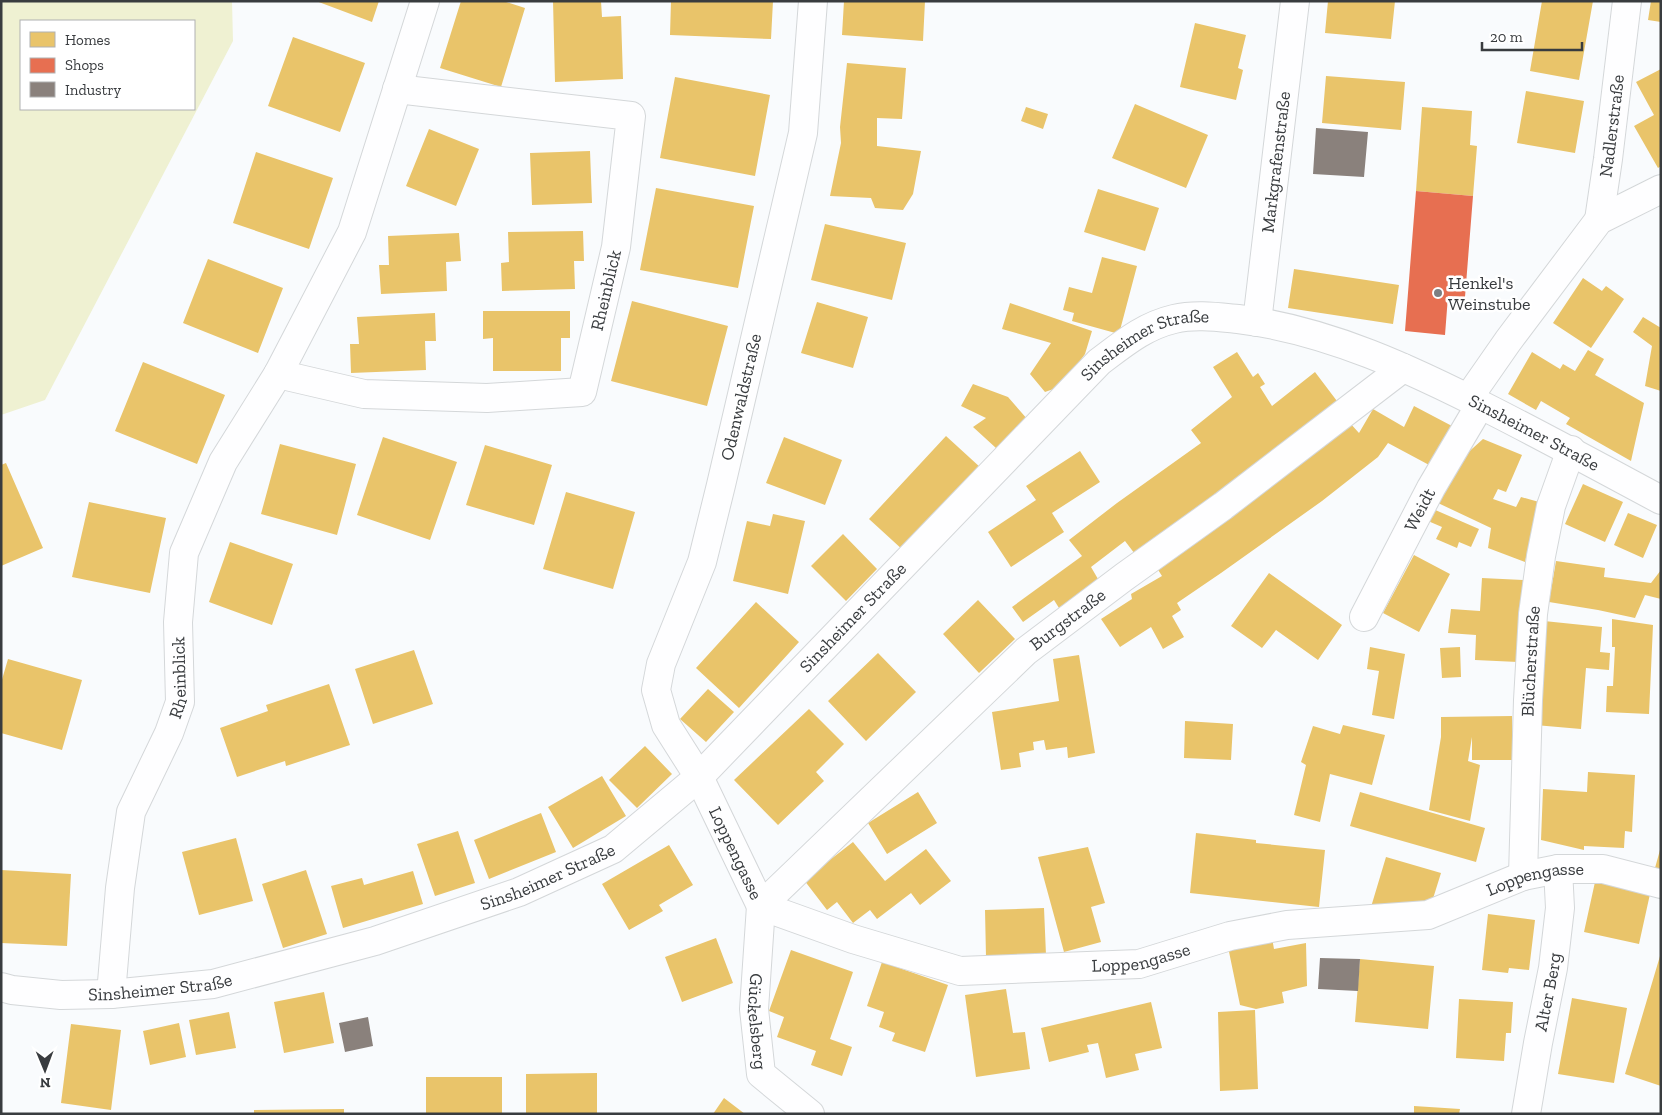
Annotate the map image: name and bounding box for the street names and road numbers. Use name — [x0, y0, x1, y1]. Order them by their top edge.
street label: Nadlerstraße — [1594, 73, 1629, 179]
street label: Markgrafenstraße — [1257, 90, 1295, 234]
street label: Rheinblick — [586, 247, 626, 333]
street label: Sinsheimer Straße — [1076, 305, 1210, 386]
street label: Odenwaldstraße — [716, 331, 766, 463]
street label: Sinsheimer Straße — [1465, 389, 1603, 476]
street label: Weidt — [1399, 484, 1440, 535]
street label: Sinsheimer Straße — [795, 558, 911, 677]
street label: Burgstraße — [1025, 584, 1110, 655]
street label: Blücherstraße — [1517, 604, 1545, 717]
street label: Rheinblick — [164, 636, 192, 722]
street label: Loppengasse — [704, 803, 767, 903]
street label: Sinsheimer Straße — [477, 839, 619, 915]
street label: Loppengasse — [1483, 858, 1584, 901]
street label: Loppengasse — [1091, 938, 1193, 977]
street label: Alter Berg — [1530, 951, 1566, 1033]
street label: Sinsheimer Straße — [88, 968, 234, 1005]
street label: Gückelsberg — [743, 973, 771, 1071]

